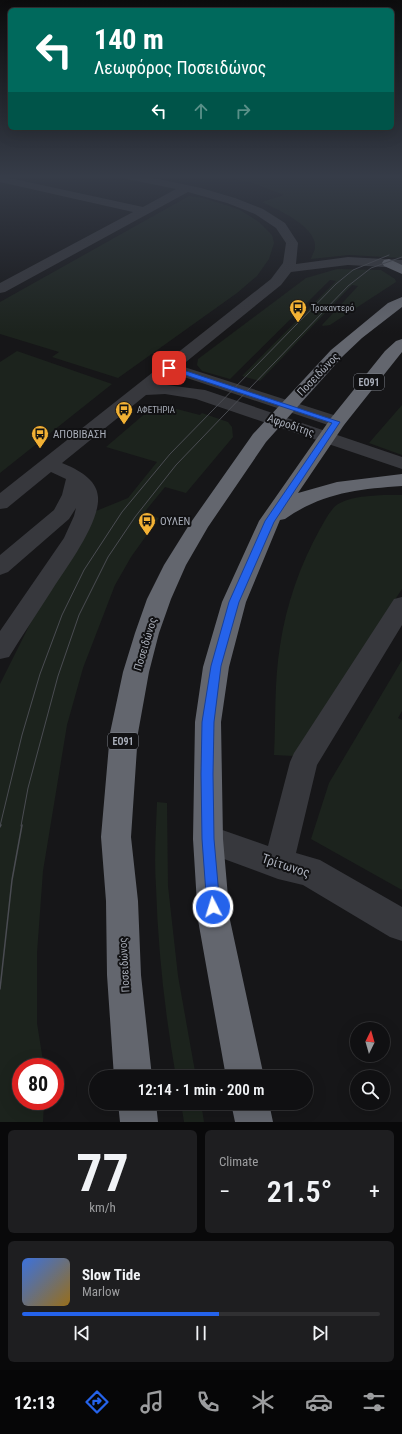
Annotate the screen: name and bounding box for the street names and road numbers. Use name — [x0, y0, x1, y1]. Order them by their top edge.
street label: Ποσειδώνος — [295, 350, 342, 399]
road number: ΕΟ91 — [354, 374, 384, 390]
street label: Αφροδίτης — [266, 411, 316, 440]
street label: Ποσειδώνος — [131, 616, 160, 672]
road number: ΕΟ91 — [108, 733, 138, 749]
street label: Τρίτωνος — [260, 851, 312, 880]
street label: Ποσειδώνος — [117, 937, 132, 993]

